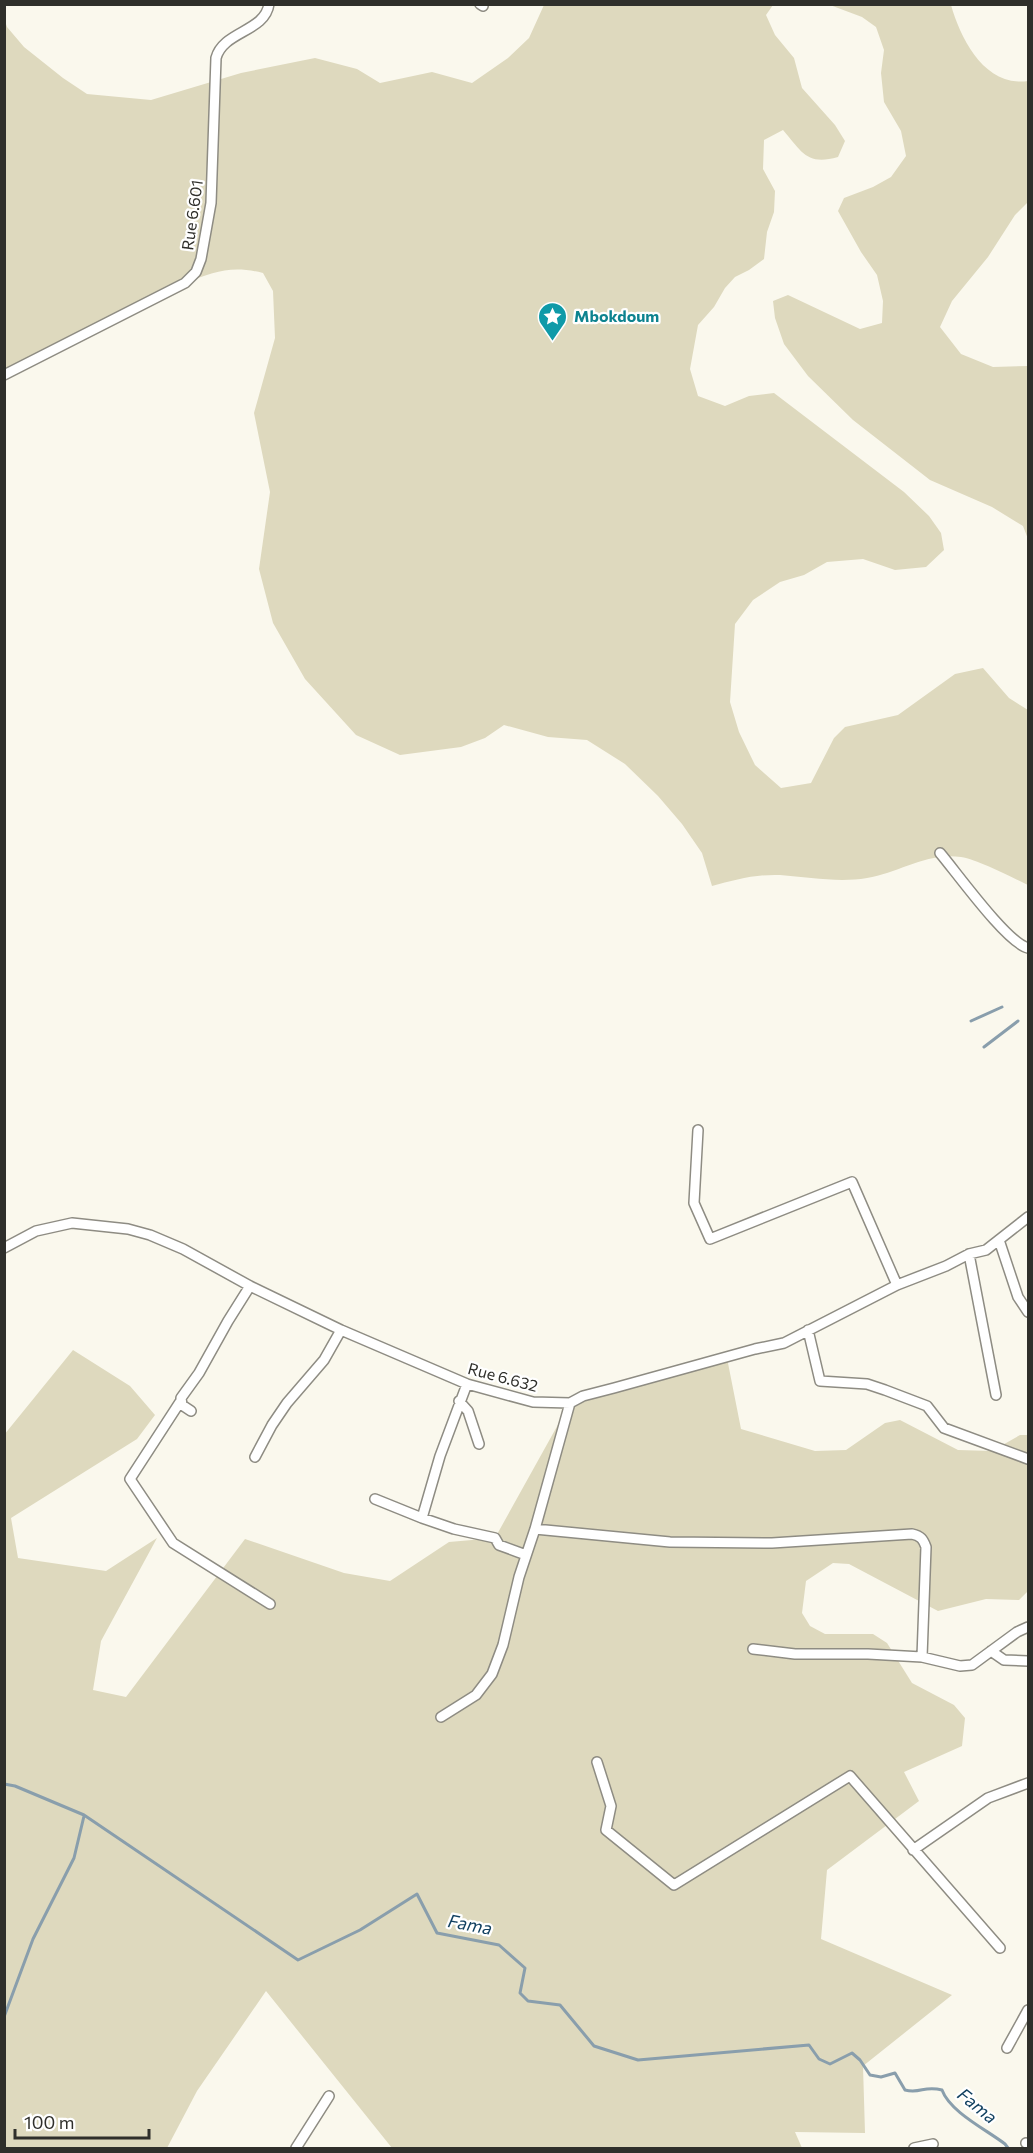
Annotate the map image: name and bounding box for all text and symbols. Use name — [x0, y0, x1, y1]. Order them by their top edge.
street label: Rue 6.601 — [177, 178, 206, 251]
place icon: Mbokdoum — [537, 300, 569, 342]
place label: Mbokdoum — [574, 306, 659, 325]
street label: Rue 6.632 — [466, 1358, 540, 1395]
water label: Fama — [446, 1909, 494, 1939]
water label: Fama — [953, 2083, 1002, 2128]
scale bar — [15, 2102, 148, 2140]
text: 100 m — [24, 2111, 74, 2133]

